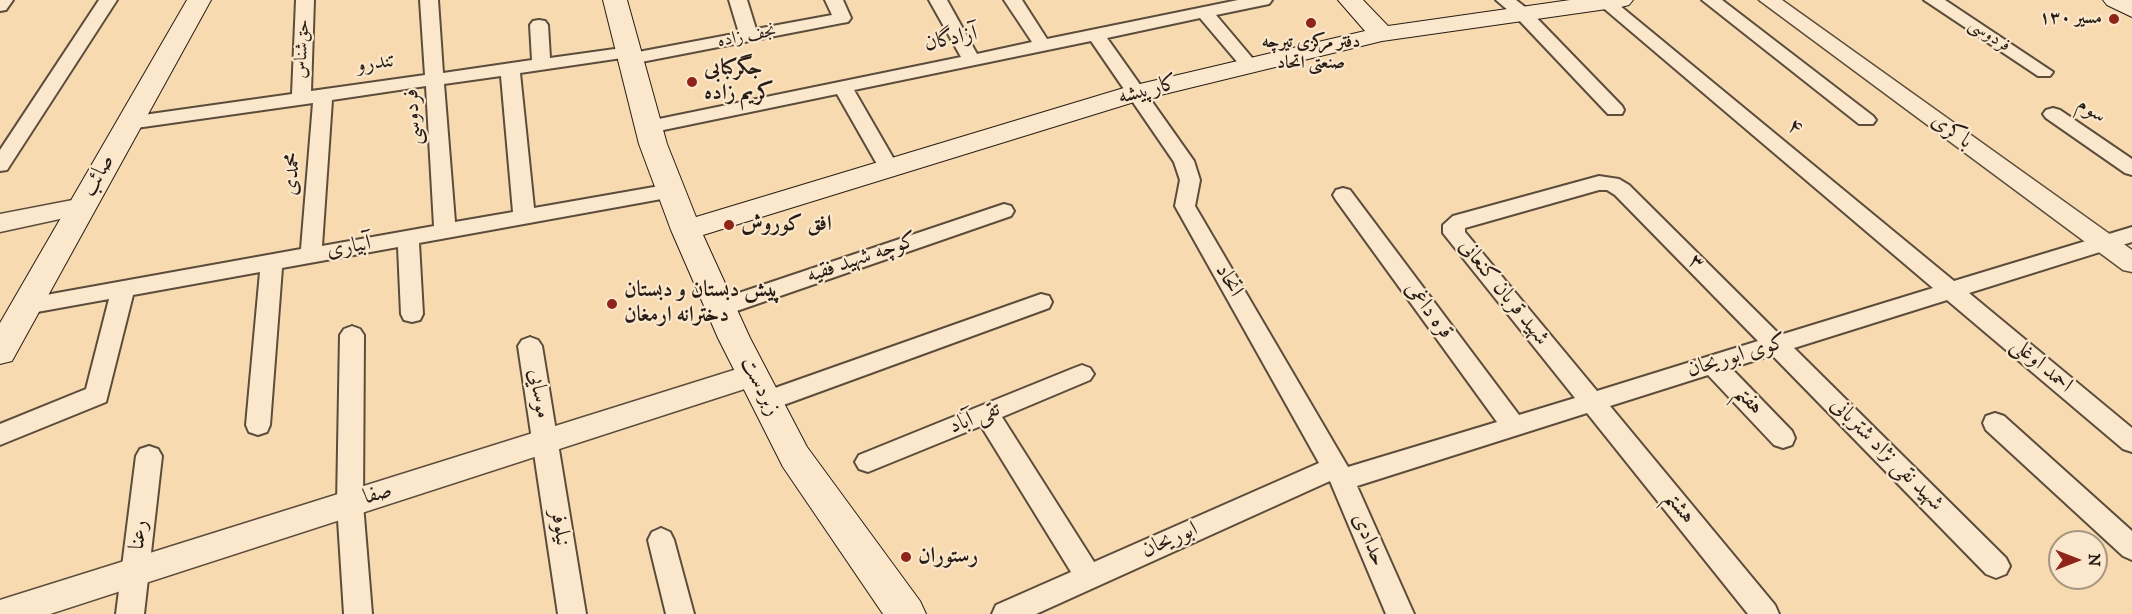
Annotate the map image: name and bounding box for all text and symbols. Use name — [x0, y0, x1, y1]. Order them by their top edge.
place label: مسیر ۱۳۰ — [2039, 8, 2102, 30]
marker: مسیر ۱۳۰ — [2107, 12, 2121, 26]
street label: فردوسی — [1964, 14, 2014, 58]
marker: دفتر مرکزی تیرچه صنعتی اتحاد — [1304, 16, 1318, 30]
street label: حق‌شناس — [291, 19, 315, 79]
street label: نجف زاده — [716, 21, 778, 53]
street label: آزادگان — [922, 22, 980, 58]
place label: دفتر مرکزی تیرچه صنعتی اتحاد — [1262, 32, 1360, 74]
street label: تندرو — [355, 48, 397, 80]
place label: جگرکبابی کریم زاده — [704, 56, 774, 107]
street label: کارپیشه — [1115, 70, 1181, 112]
marker: جگرکبابی کریم زاده — [685, 75, 699, 89]
street label: فردوسی — [399, 88, 429, 146]
street label: سوم — [2071, 92, 2111, 130]
street label: باکری — [1925, 108, 1977, 156]
street label: ۴ — [1781, 114, 1807, 142]
street label: صائب — [77, 150, 121, 202]
street label: محمدی — [278, 152, 308, 196]
place label: افق کوروش — [741, 212, 832, 238]
marker: افق کوروش — [722, 218, 736, 232]
street label: کوچه شهید فقیه — [803, 228, 921, 290]
street label: آبیاری — [325, 231, 373, 265]
street label: شهید قربان کنعانی — [1452, 234, 1554, 352]
street label: ۳ — [1681, 249, 1709, 277]
street label: اتحاد — [1208, 260, 1248, 302]
street label: قره داغی — [1398, 277, 1458, 345]
place label: پیش دبستان و دبستان دخترانه ارمغان — [624, 278, 780, 330]
marker: پیش دبستان و دبستان دخترانه ارمغان — [605, 297, 619, 311]
street label: کوی ابوریحان — [1684, 329, 1790, 385]
street label: احمد اوغلی — [2005, 333, 2077, 399]
street label: زبردست — [733, 353, 785, 421]
street label: موسایی — [521, 367, 555, 421]
street label: هفتم — [1728, 381, 1768, 421]
street label: شهید نقی نژاد شتربانی — [1824, 393, 1948, 517]
street label: تقی آباد — [946, 397, 1004, 441]
street label: صفا — [360, 478, 396, 512]
street label: هشتم — [1658, 486, 1700, 530]
street label: نیلوفر — [543, 508, 575, 548]
street label: حدادی — [1345, 509, 1391, 571]
street label: ابوریحان — [1138, 517, 1202, 565]
street label: رعنا — [125, 519, 155, 551]
north arrow — [2048, 530, 2108, 590]
place label: رستوران — [918, 544, 978, 570]
marker: رستوران — [899, 550, 913, 564]
text: N — [2084, 553, 2104, 567]

